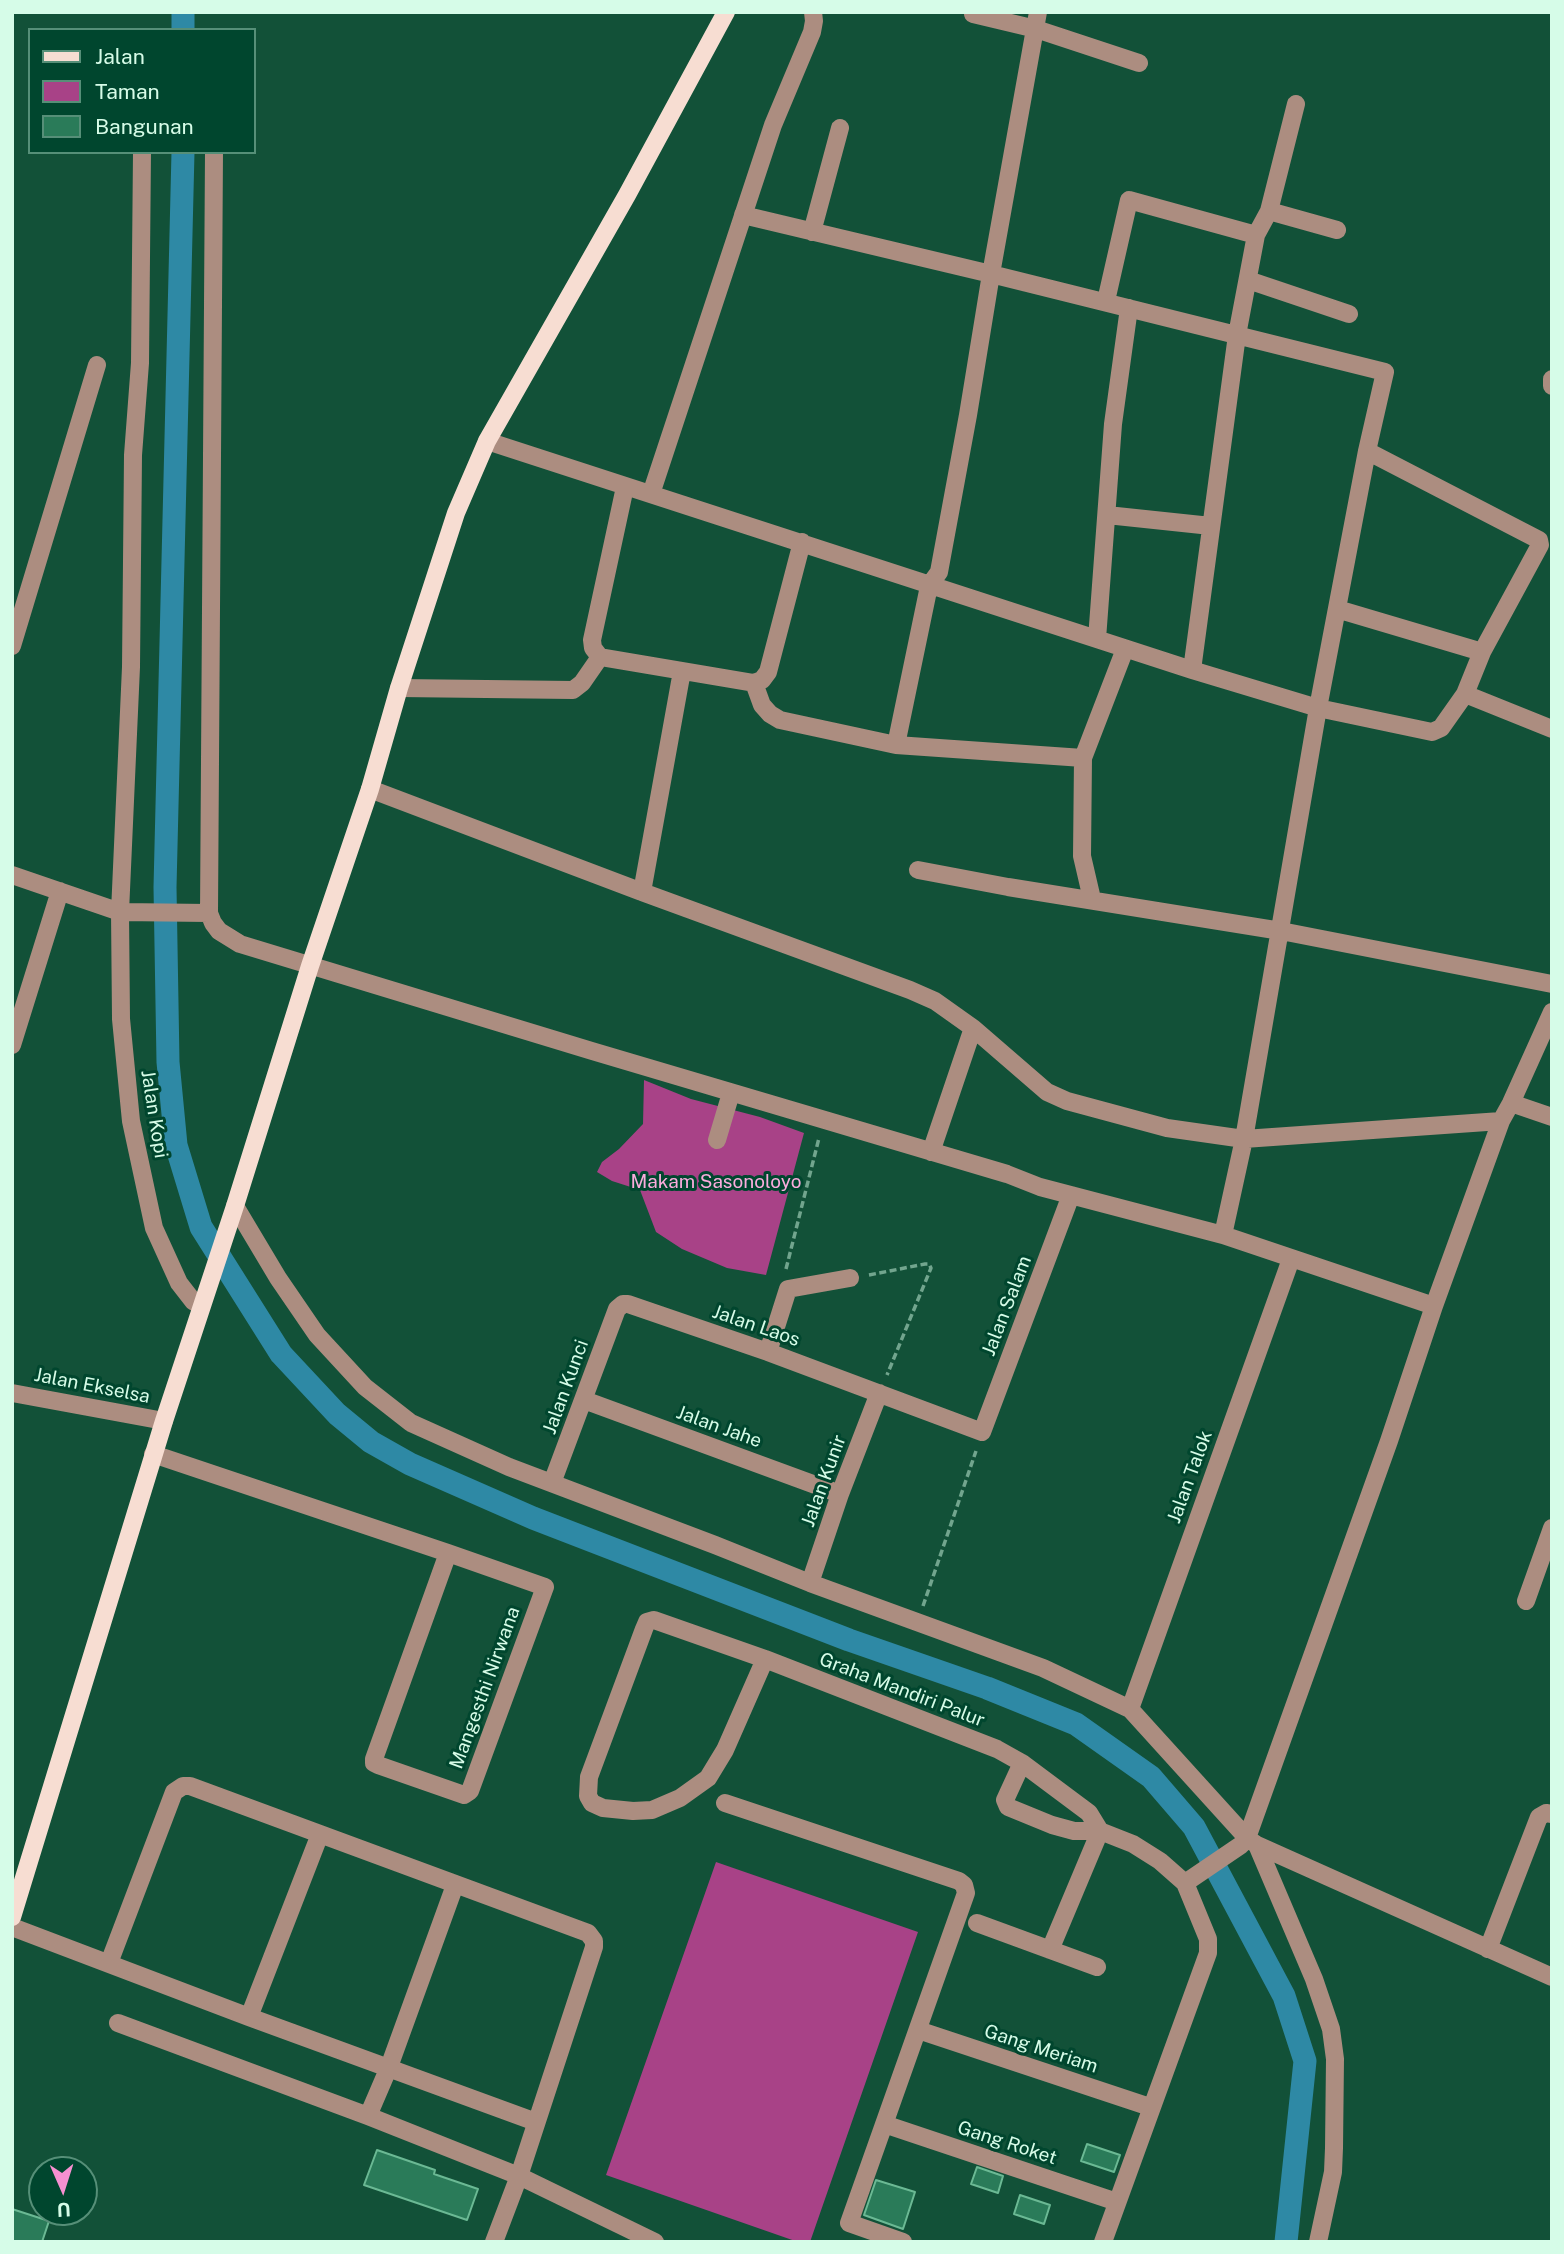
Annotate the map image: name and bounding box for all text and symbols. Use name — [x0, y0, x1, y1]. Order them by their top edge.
legend — [28, 28, 256, 154]
text: Jalan — [95, 44, 145, 69]
text: Taman — [95, 79, 160, 104]
text: Bangunan — [95, 114, 194, 139]
street label: Jalan Kopi — [136, 1068, 172, 1160]
park label: Makam Sasonoloyo — [631, 1171, 801, 1193]
street label: Jalan Salam — [977, 1253, 1037, 1359]
street label: Jalan Laos — [709, 1300, 803, 1352]
street label: Jalan Kunci — [538, 1337, 594, 1437]
street label: Jalan Ekselsa — [32, 1364, 152, 1408]
street label: Jalan Jahe — [673, 1401, 765, 1453]
street label: Jalan Talok — [1163, 1428, 1217, 1526]
street label: Jalan Kunir — [797, 1432, 851, 1530]
street label: Mangesthi Nirwana — [445, 1604, 525, 1772]
street label: Graha Mandiri Palur — [816, 1648, 988, 1732]
street label: Gang Meriam — [981, 2020, 1101, 2078]
street label: Gang Roket — [954, 2116, 1060, 2170]
north arrow — [28, 2156, 98, 2226]
text: U — [57, 2199, 71, 2221]

